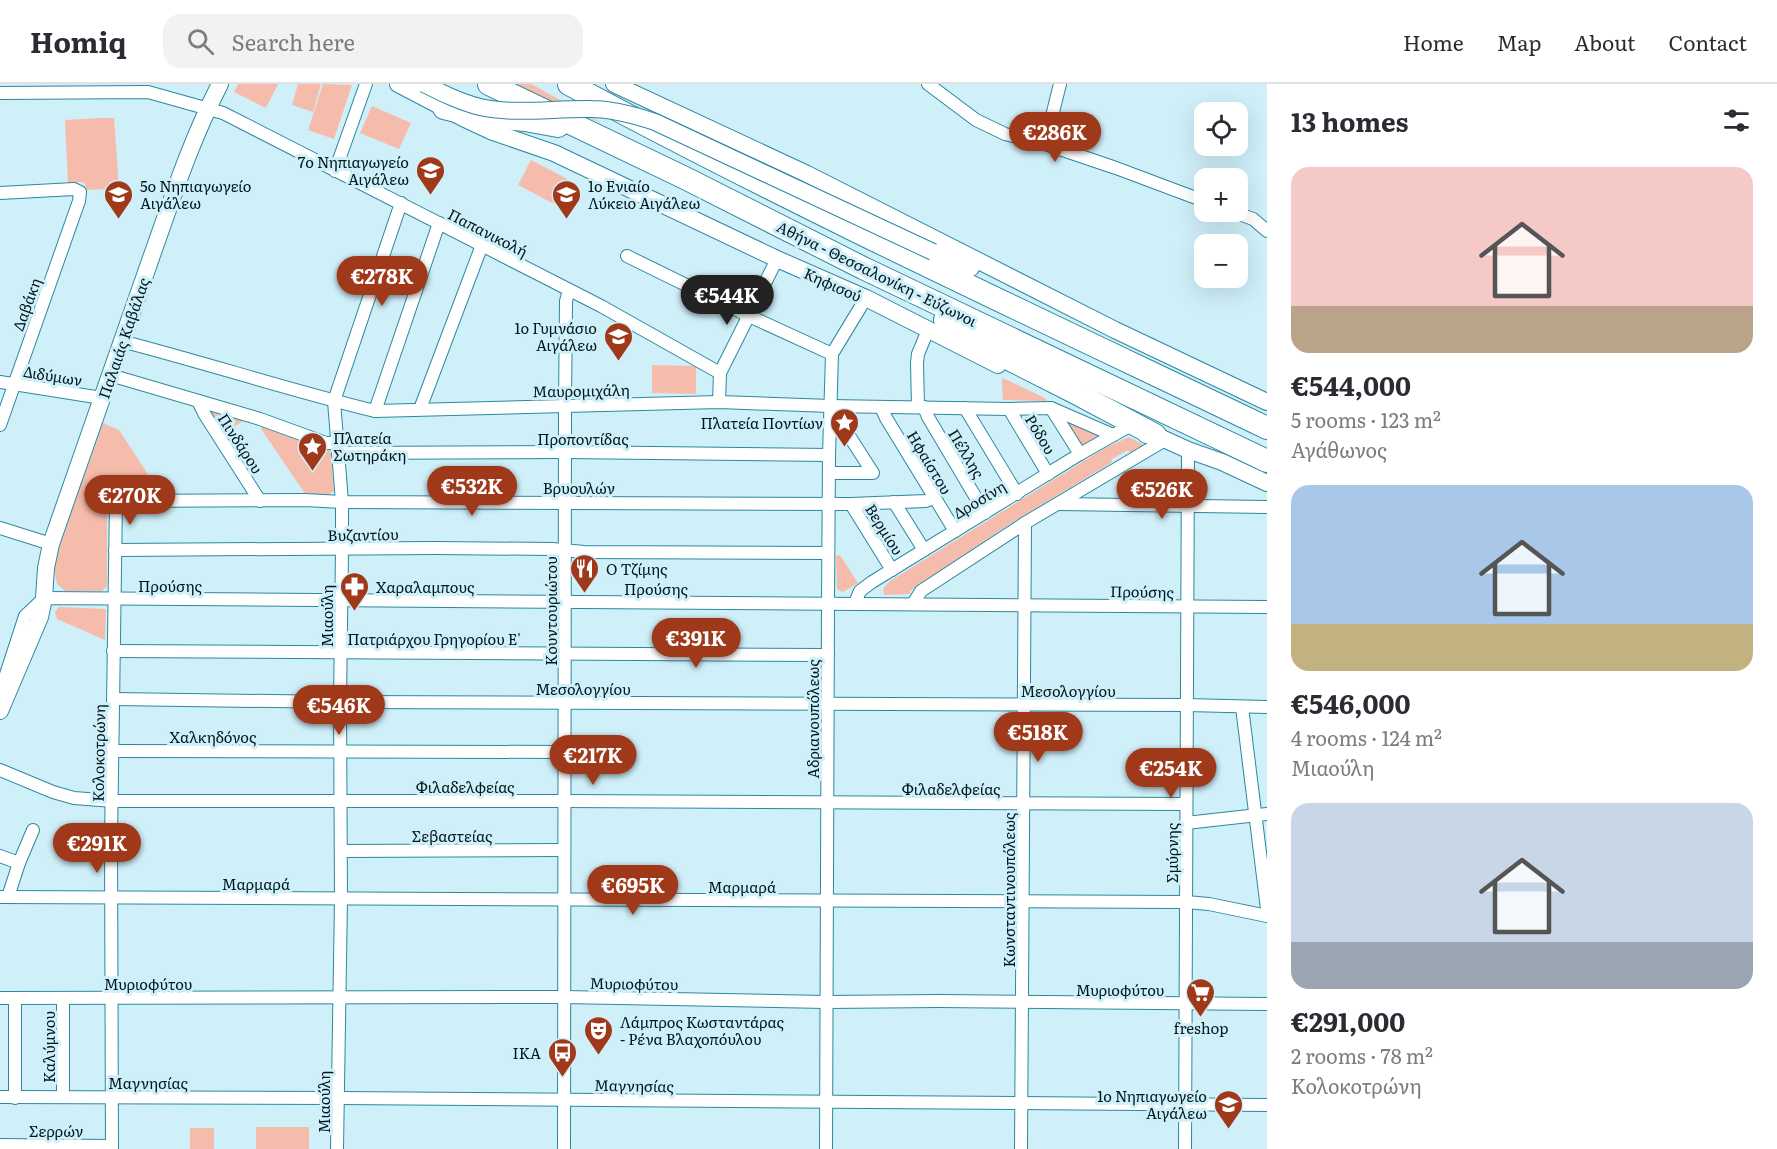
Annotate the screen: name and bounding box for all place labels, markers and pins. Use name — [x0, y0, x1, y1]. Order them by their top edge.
pin: €286K — [1013, 112, 1097, 163]
place label: 7ο Νηπιαγωγείο Αιγάλεω — [298, 150, 409, 190]
school or university icon: 7ο Νηπιαγωγείο Αιγάλεω — [414, 154, 446, 196]
place label: 5ο Νηπιαγωγείο Αιγάλεω — [140, 174, 251, 214]
place label: 1ο Ενιαίο Λύκειο Αιγάλεω — [588, 174, 700, 214]
school or university icon: 5ο Νηπιαγωγείο Αιγάλεω — [103, 178, 135, 220]
school or university icon: 1ο Ενιαίο Λύκειο Αιγάλεω — [551, 178, 583, 220]
pin: €278K — [340, 256, 424, 307]
pin: €544K — [685, 275, 769, 326]
place label: 1ο Γυμνάσιο Αιγάλεω — [515, 316, 597, 356]
school or university icon: 1ο Γυμνάσιο Αιγάλεω — [602, 320, 634, 362]
place icon: Πλατεία Ποντίων — [828, 406, 860, 448]
place label: Πλατεία Ποντίων — [701, 411, 823, 434]
place label: Πλατεία Σωτηράκη — [333, 426, 406, 466]
place icon: Πλατεία Σωτηράκη — [296, 430, 328, 472]
pin: €532K — [430, 466, 514, 517]
pin: €526K — [1120, 469, 1204, 520]
pin: €270K — [88, 475, 172, 526]
restaurant icon: Ο Τζίμης — [569, 552, 601, 594]
place label: Ο Τζίμης — [606, 557, 668, 580]
pharmacy icon: Χαραλαμπους — [339, 570, 371, 612]
place label: Χαραλαμπους — [376, 575, 475, 598]
pin: €391K — [654, 618, 738, 669]
pin: €546K — [297, 685, 381, 736]
pin: €518K — [996, 712, 1080, 763]
pin: €217K — [551, 735, 635, 786]
pin: €254K — [1129, 748, 1213, 799]
pin: €291K — [55, 823, 139, 874]
pin: €695K — [591, 865, 675, 916]
supermarket icon: freshop — [1185, 976, 1217, 1018]
place label: Λάμπρος Κωσταντάρας - Ρένα Βλαχοπόυλου — [620, 1010, 785, 1050]
theatre icon: Λάμπρος Κωσταντάρας - Ρένα Βλαχοπόυλου — [583, 1014, 615, 1056]
place label: freshop — [1174, 1016, 1228, 1039]
bus stop icon: ΙΚΑ — [546, 1036, 578, 1078]
place label: ΙΚΑ — [513, 1041, 541, 1064]
place label: 1ο Νηπιαγωγείο Αιγάλεω — [1097, 1084, 1207, 1124]
school or university icon: 1ο Νηπιαγωγείο Αιγάλεω — [1212, 1088, 1244, 1130]

